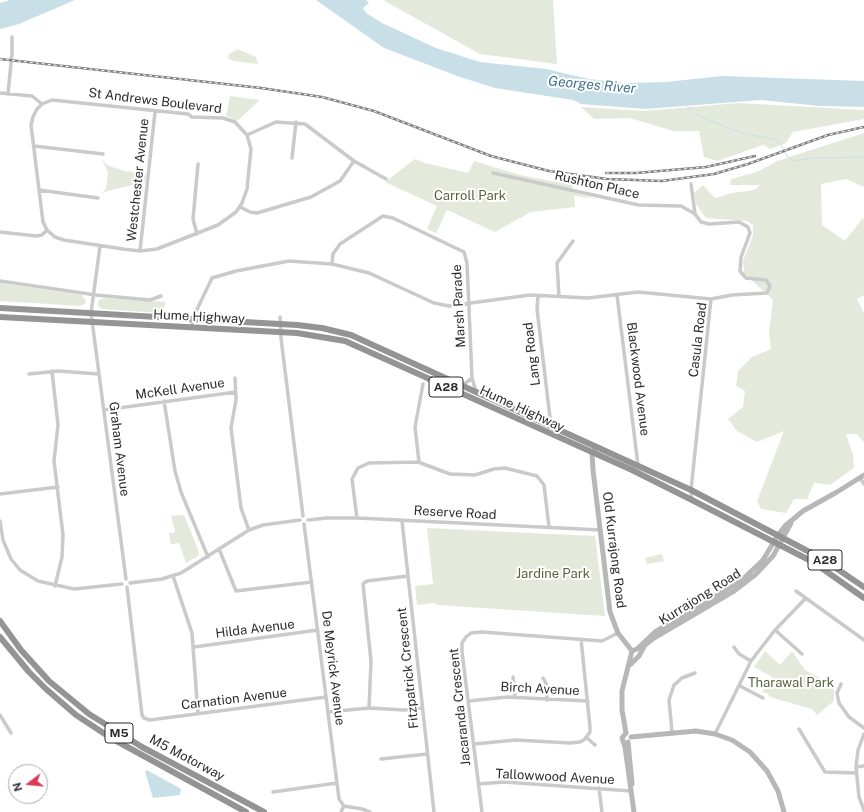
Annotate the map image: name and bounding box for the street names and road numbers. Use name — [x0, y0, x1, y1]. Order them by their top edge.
street label: St Andrews Boulevard — [87, 85, 223, 117]
street label: Westchester Avenue — [124, 118, 152, 242]
street label: Rushton Place — [553, 168, 641, 202]
street label: Marsh Parade — [449, 264, 469, 348]
street label: Casula Road — [686, 302, 710, 378]
street label: Hume Highway — [153, 307, 245, 327]
street label: Lang Road — [520, 321, 544, 387]
street label: Blackwood Avenue — [623, 321, 653, 437]
street label: McKell Avenue — [134, 375, 226, 403]
road number: A28 — [429, 377, 463, 397]
street label: Hume Highway — [477, 383, 567, 435]
street label: Graham Avenue — [105, 401, 133, 497]
street label: Old Kurrajong Road — [599, 491, 629, 609]
street label: Reserve Road — [413, 503, 497, 523]
road number: A28 — [808, 550, 842, 570]
street label: Kurrajong Road — [656, 566, 744, 628]
street label: Fitzpatrick Crescent — [394, 606, 422, 730]
street label: De Meyrick Avenue — [318, 610, 348, 726]
street label: Hilda Avenue — [215, 616, 295, 642]
street label: Jacaranda Crescent — [446, 647, 474, 767]
street label: Birch Avenue — [500, 679, 580, 699]
street label: Carnation Avenue — [180, 685, 288, 713]
road number: M5 — [105, 723, 133, 743]
street label: M5 Motorway — [147, 732, 227, 784]
street label: Tallowwood Avenue — [495, 766, 615, 788]

